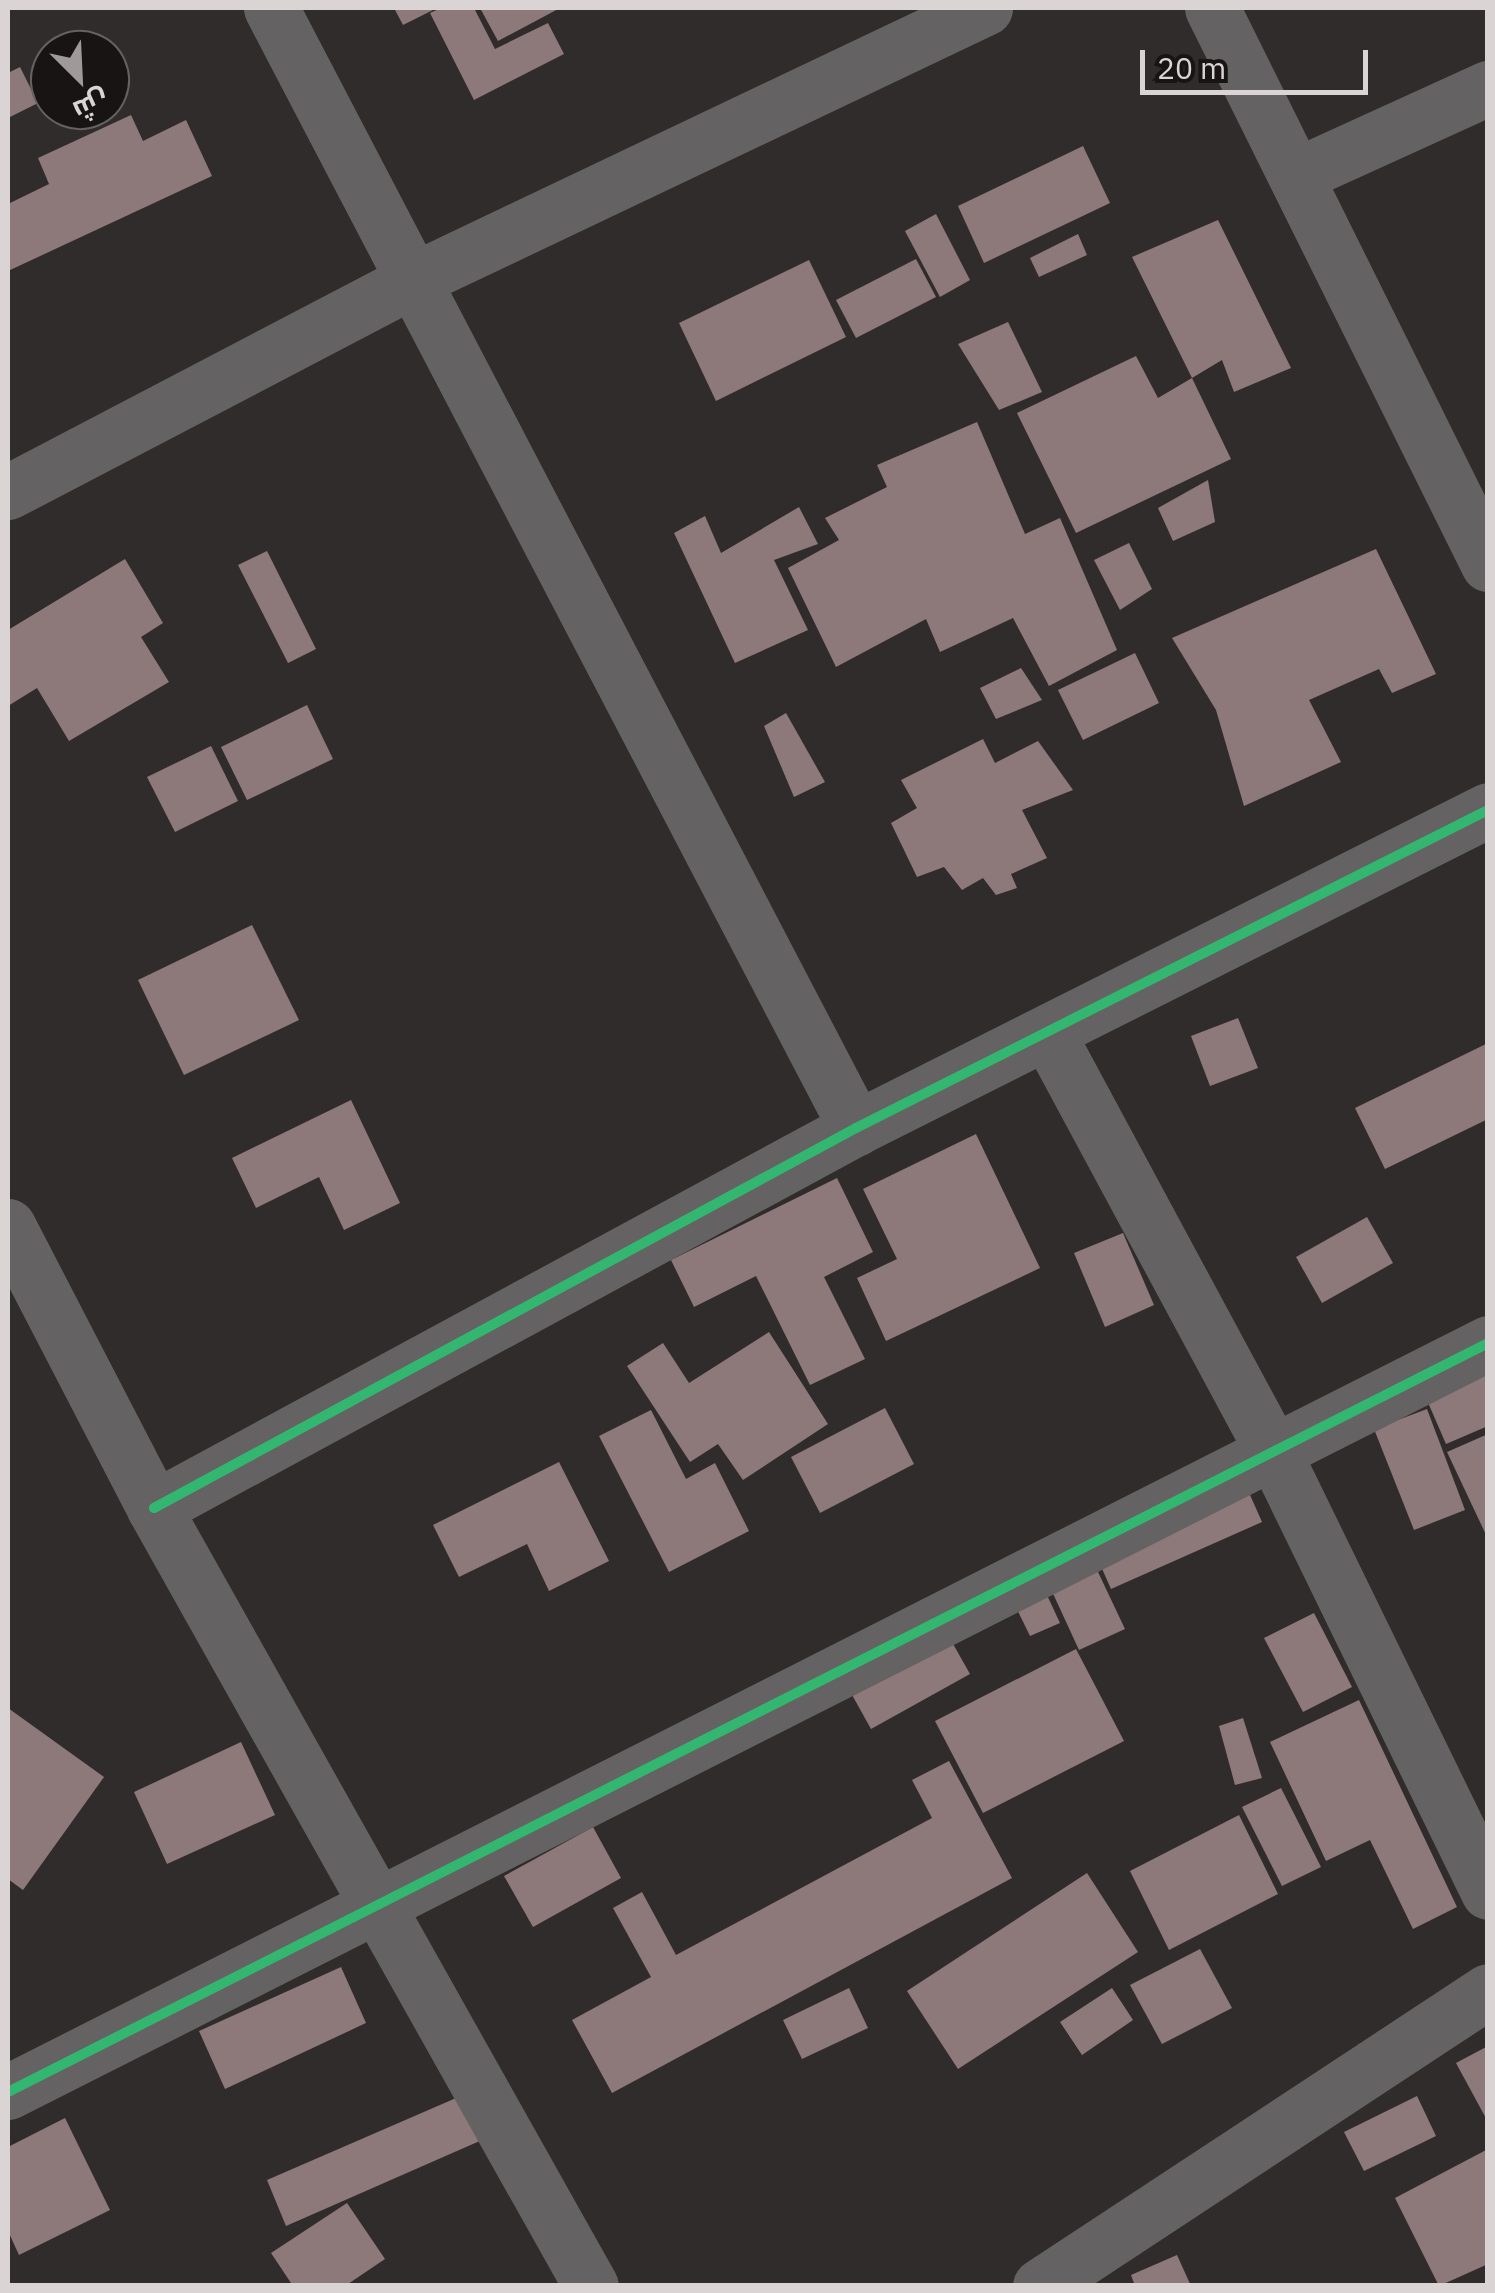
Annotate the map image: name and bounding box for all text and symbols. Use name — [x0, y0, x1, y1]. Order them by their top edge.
north arrow — [30, 30, 130, 130]
scale bar — [1145, 30, 1372, 92]
text: 20 m — [1157, 48, 1226, 87]
text: ش — [68, 82, 116, 130]

